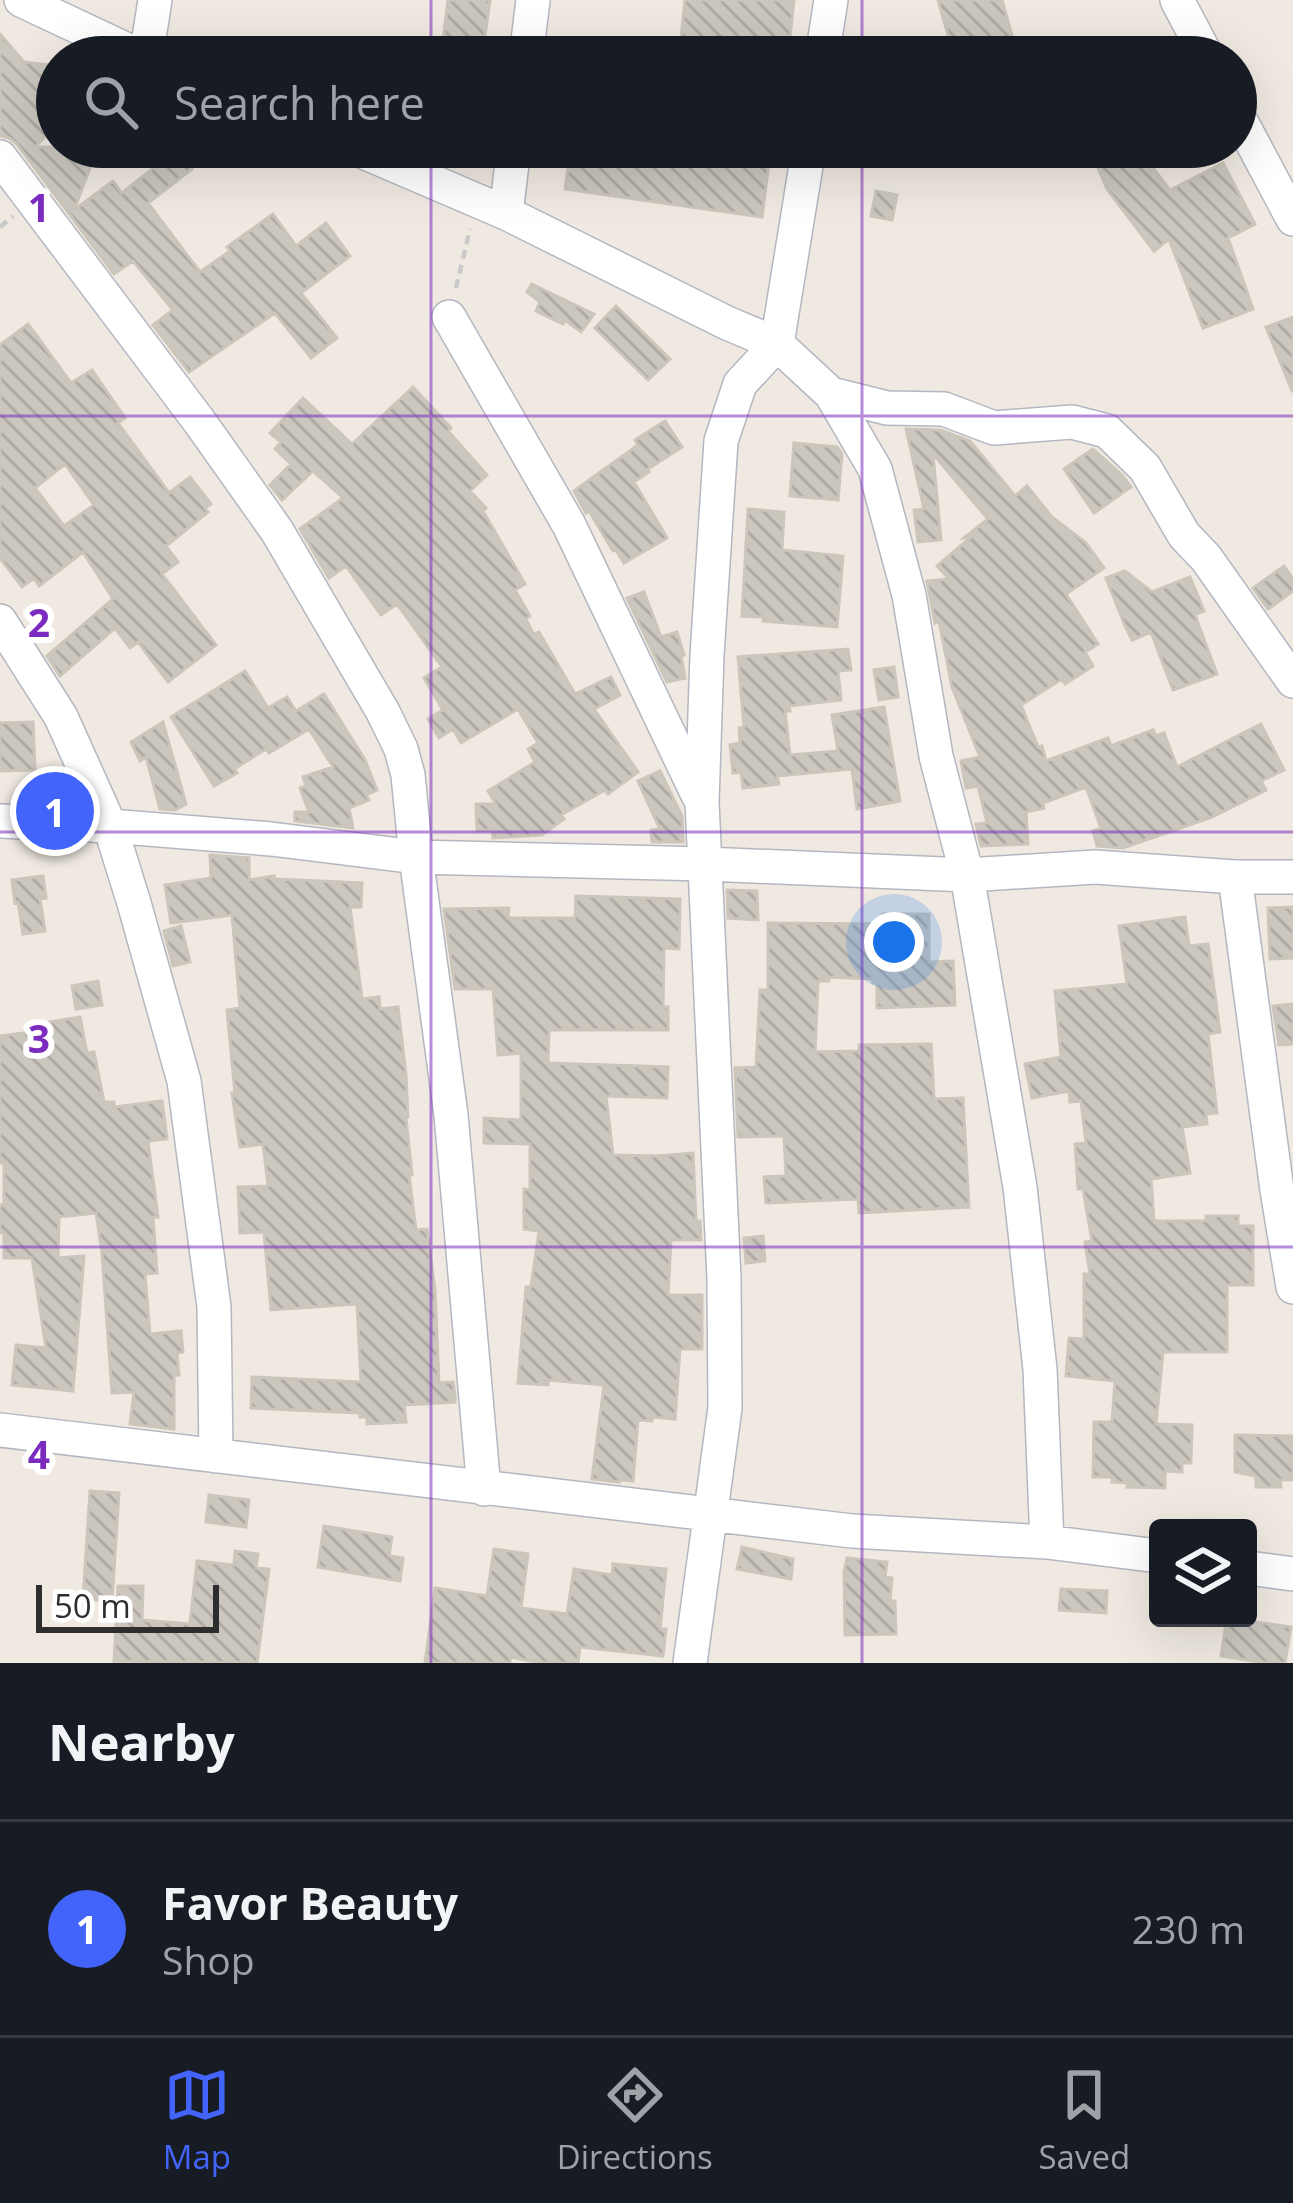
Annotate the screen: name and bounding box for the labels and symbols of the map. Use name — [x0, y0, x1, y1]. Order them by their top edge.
text: 1 — [28, 180, 50, 233]
text: 2 — [28, 595, 50, 648]
pin: 1 — [16, 766, 94, 856]
your location — [864, 912, 924, 972]
text: 3 — [28, 1011, 50, 1064]
text: 4 — [28, 1427, 50, 1480]
scale bar — [36, 1579, 219, 1632]

